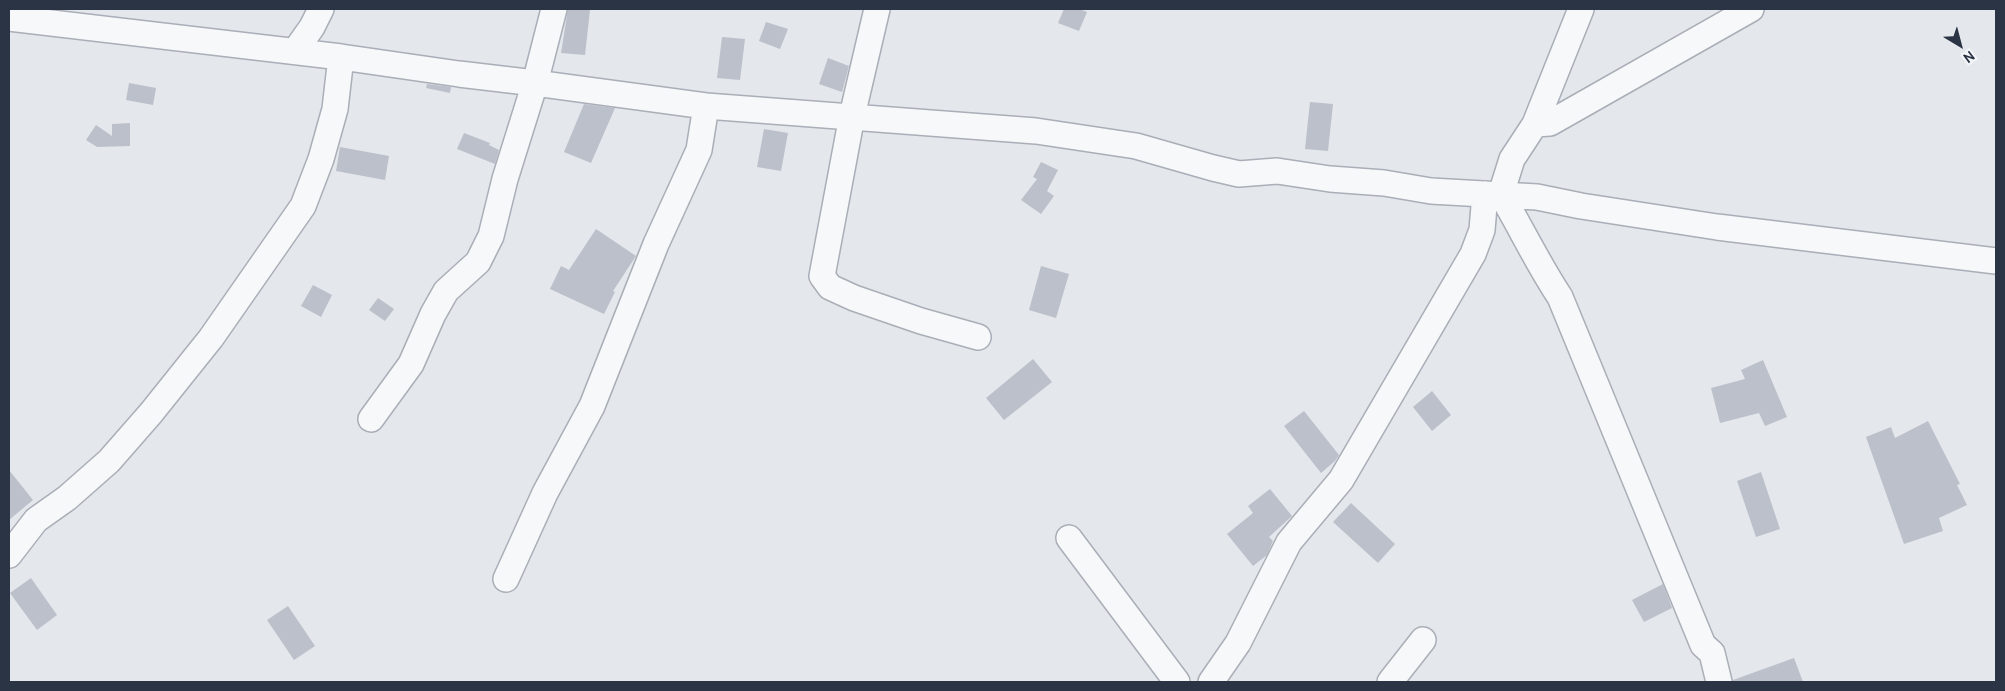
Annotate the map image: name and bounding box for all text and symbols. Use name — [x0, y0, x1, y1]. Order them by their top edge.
north arrow — [1935, 20, 1985, 70]
text: N — [1960, 47, 1978, 67]

